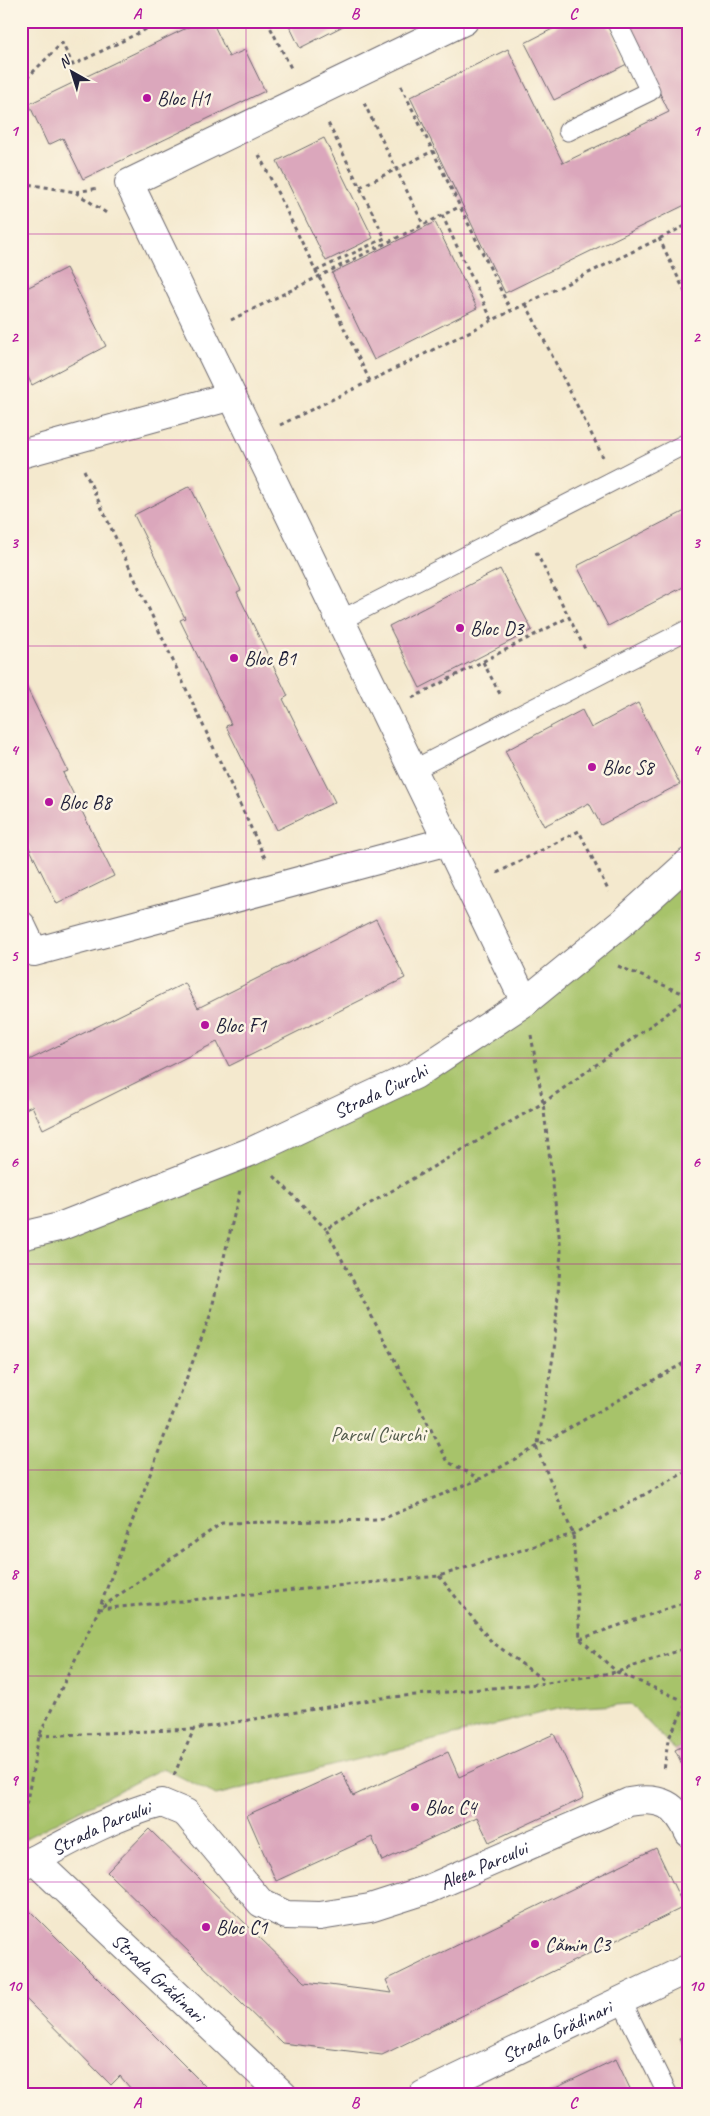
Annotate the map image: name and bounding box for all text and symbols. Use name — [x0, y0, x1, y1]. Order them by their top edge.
text: A — [133, 4, 143, 24]
text: B — [351, 4, 361, 24]
text: C — [569, 4, 579, 24]
north arrow — [48, 48, 98, 98]
text: N — [55, 51, 75, 72]
place label: Bloc H1 — [157, 86, 211, 111]
marker: Bloc H1 — [141, 92, 153, 104]
text: 1 — [10, 121, 19, 141]
text: 1 — [692, 121, 701, 141]
text: 2 — [10, 327, 19, 347]
text: 2 — [692, 327, 701, 347]
text: 3 — [10, 533, 19, 553]
text: 3 — [692, 533, 701, 553]
place label: Bloc D3 — [470, 616, 525, 641]
marker: Bloc D3 — [454, 622, 466, 634]
place label: Bloc B1 — [244, 646, 297, 671]
marker: Bloc B1 — [228, 652, 240, 664]
text: 4 — [10, 740, 19, 760]
text: 4 — [692, 740, 701, 760]
place label: Bloc S8 — [602, 755, 656, 780]
marker: Bloc S8 — [586, 761, 598, 773]
place label: Bloc B8 — [59, 790, 113, 815]
marker: Bloc B8 — [43, 796, 55, 808]
text: 5 — [11, 946, 20, 966]
text: 5 — [693, 946, 702, 966]
place label: Bloc F1 — [215, 1013, 267, 1038]
marker: Bloc F1 — [199, 1019, 211, 1031]
street label: Strada Ciurchi — [329, 1057, 434, 1124]
text: 6 — [10, 1152, 19, 1172]
text: 6 — [692, 1152, 701, 1172]
text: 7 — [10, 1358, 19, 1378]
text: 7 — [692, 1358, 701, 1378]
park label: Parcul Ciurchi — [331, 1422, 428, 1447]
text: 8 — [10, 1564, 19, 1584]
text: 8 — [692, 1564, 701, 1584]
text: 9 — [10, 1770, 19, 1790]
text: 9 — [692, 1770, 701, 1790]
street label: Strada Parcului — [47, 1794, 155, 1861]
place label: Bloc C4 — [425, 1795, 479, 1820]
marker: Bloc C4 — [409, 1801, 421, 1813]
street label: Aleea Parcului — [436, 1834, 533, 1895]
place label: Bloc C1 — [216, 1915, 269, 1940]
marker: Bloc C1 — [200, 1921, 212, 1933]
street label: Strada Grădinari — [107, 1928, 212, 2029]
place label: Cămin C3 — [545, 1932, 612, 1957]
marker: Cămin C3 — [529, 1938, 541, 1950]
text: 10 — [7, 1976, 23, 1996]
text: 10 — [689, 1976, 705, 1996]
street label: Strada Grădinari — [498, 1993, 618, 2068]
text: A — [133, 2093, 143, 2113]
text: B — [351, 2093, 361, 2113]
text: C — [569, 2093, 579, 2113]

